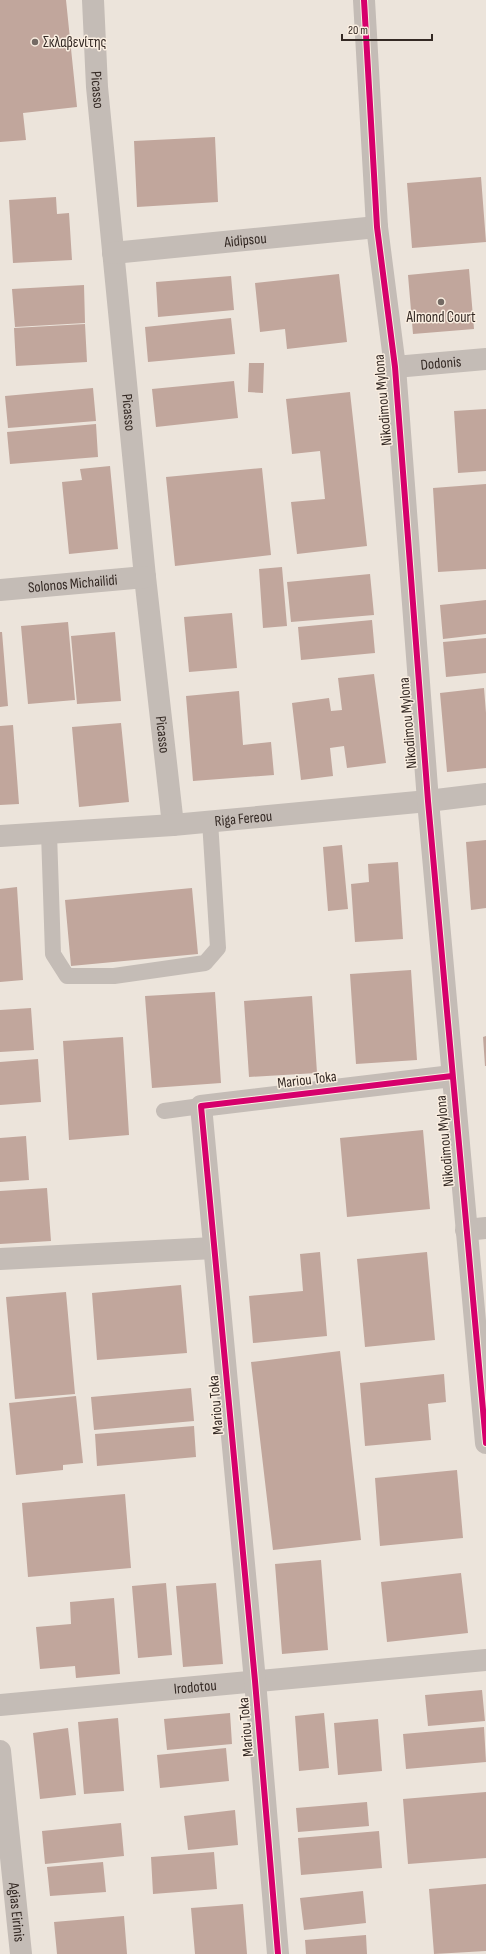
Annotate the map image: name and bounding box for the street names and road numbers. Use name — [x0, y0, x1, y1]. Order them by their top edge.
street label: Picasso — [87, 71, 109, 110]
street label: Aidipsou — [222, 228, 267, 252]
street label: Dodonis — [420, 352, 462, 374]
street label: Nikodimou Mylona — [370, 353, 396, 446]
street label: Picasso — [118, 393, 140, 432]
street label: Solonos Michailidi — [27, 570, 118, 597]
street label: Nikodimou Mylona — [395, 676, 421, 769]
street label: Picasso — [151, 715, 174, 754]
street label: Riga Fereou — [214, 806, 273, 831]
street label: Mariou Toka — [276, 1067, 338, 1093]
street label: Nikodimou Mylona — [432, 1094, 458, 1187]
street label: Mariou Toka — [204, 1374, 228, 1435]
street label: Irodotou — [173, 1675, 217, 1698]
street label: Mariou Toka — [234, 1696, 258, 1757]
street label: Agias Eirinis — [4, 1880, 29, 1943]

